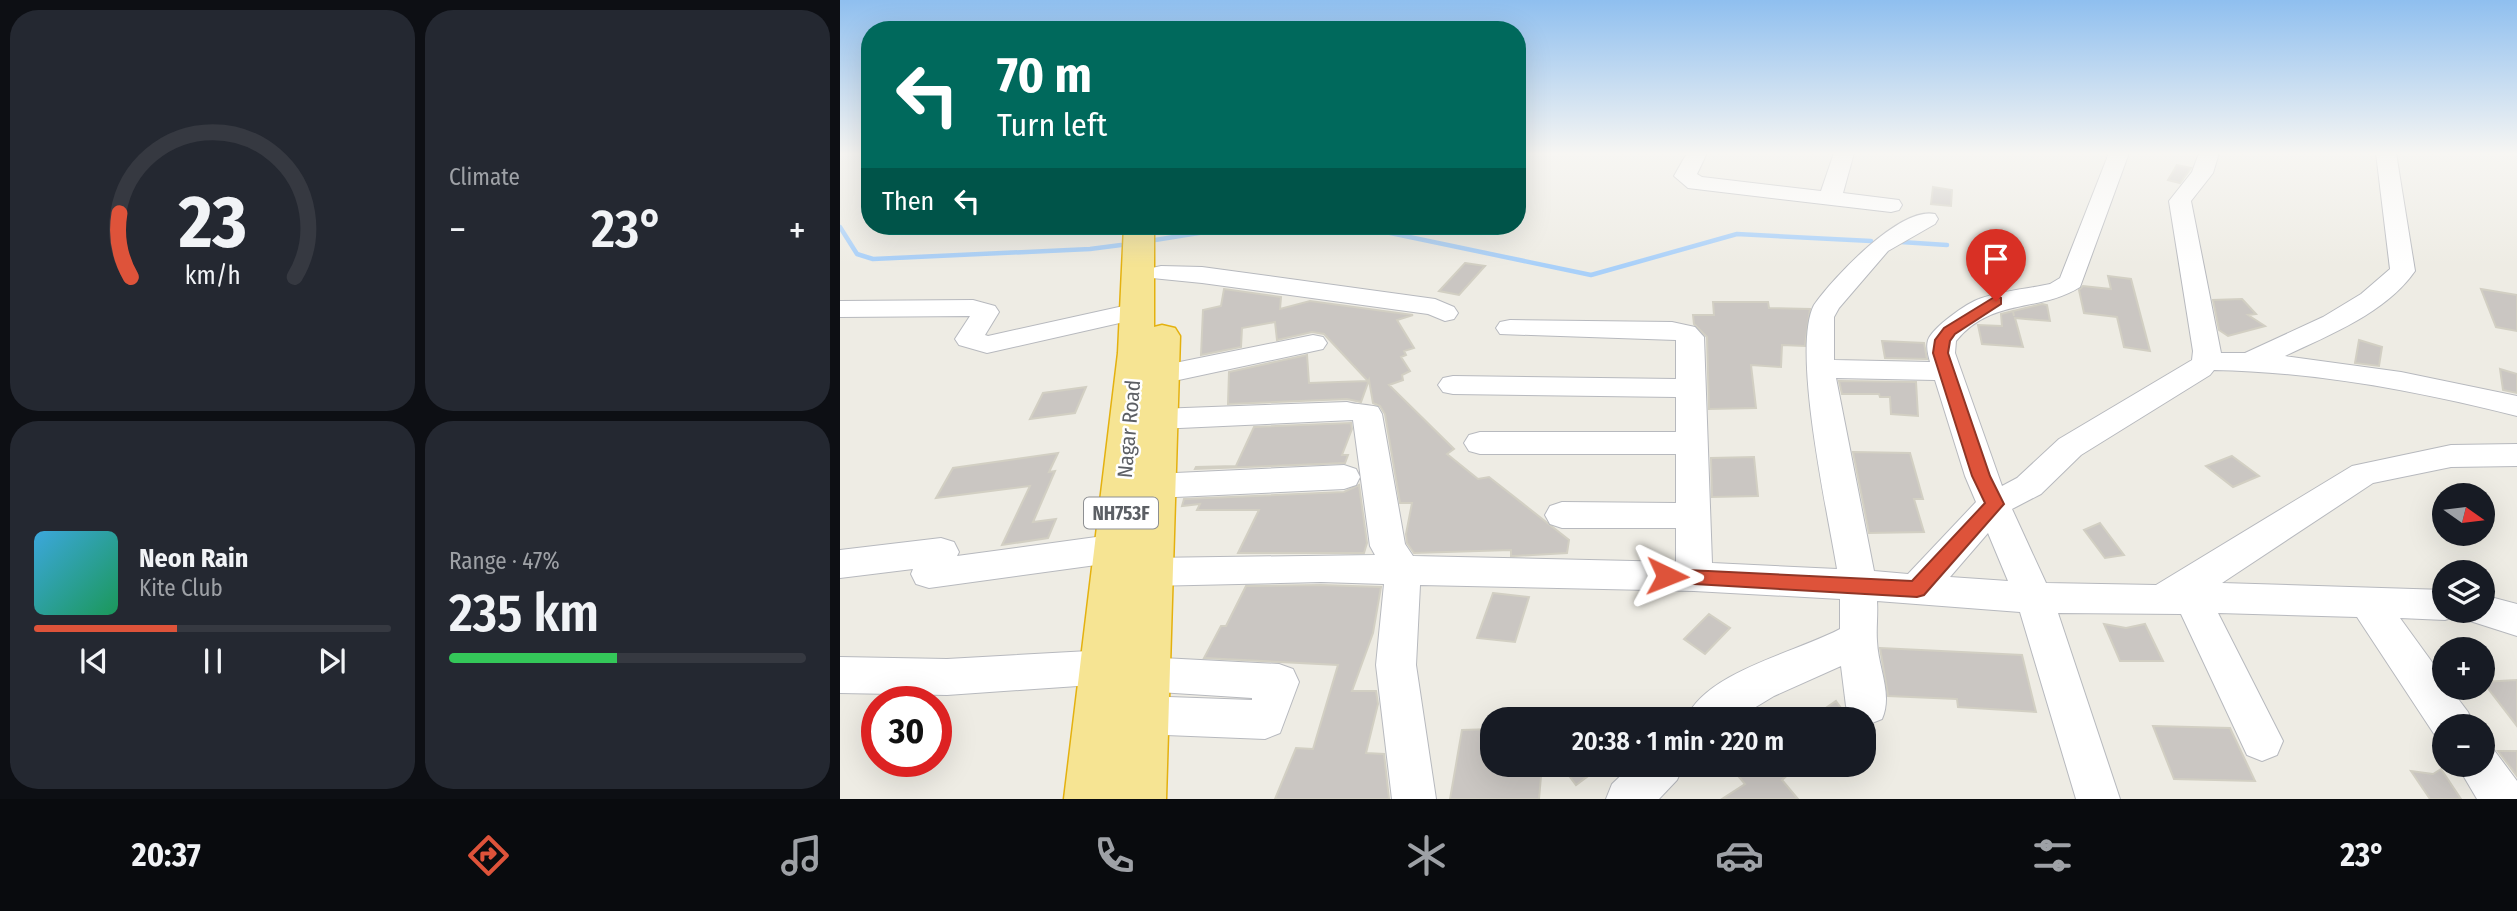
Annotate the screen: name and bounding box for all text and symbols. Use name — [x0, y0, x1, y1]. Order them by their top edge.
text: 70 m — [997, 46, 1092, 105]
icon: left — [882, 49, 973, 140]
text: Turn left — [997, 106, 1107, 144]
text: Climate — [449, 163, 520, 191]
text: 23 — [177, 179, 247, 266]
icon: left — [948, 182, 986, 220]
text: Then — [882, 186, 934, 217]
text: 23° — [591, 198, 664, 261]
text: − — [449, 207, 466, 253]
text: + — [789, 207, 806, 253]
pin — [1966, 229, 2026, 301]
icon: arrive — [1977, 240, 2015, 278]
text: km/h — [185, 260, 240, 290]
street label: Nagar Road — [1112, 379, 1146, 479]
north arrow — [2432, 483, 2496, 546]
map controls — [2432, 483, 2495, 777]
road number: NH753F — [1084, 498, 1158, 528]
position arrow — [1630, 539, 1704, 613]
text: Neon Rain — [139, 543, 248, 574]
text: Range · 47% — [449, 547, 560, 575]
button: layers — [2432, 560, 2495, 623]
text: Kite Club — [139, 574, 223, 602]
text: 235 km — [449, 582, 599, 645]
button: + — [2432, 637, 2495, 700]
icon: previous — [75, 642, 113, 680]
icon: pause — [194, 642, 232, 680]
icon: next — [313, 642, 351, 680]
speed limit sign: 30 — [861, 686, 952, 777]
button: − — [2432, 714, 2495, 777]
text: 20:38 · 1 min · 220 m — [1572, 726, 1784, 757]
icon: directions — [464, 831, 513, 880]
icon: music — [777, 831, 826, 880]
icon: phone — [1090, 831, 1139, 880]
icon: climate — [1402, 831, 1451, 880]
icon: car — [1715, 831, 1764, 880]
icon: filters — [2028, 831, 2077, 880]
text: 20:37 — [132, 836, 201, 874]
text: 23° — [2340, 836, 2385, 874]

